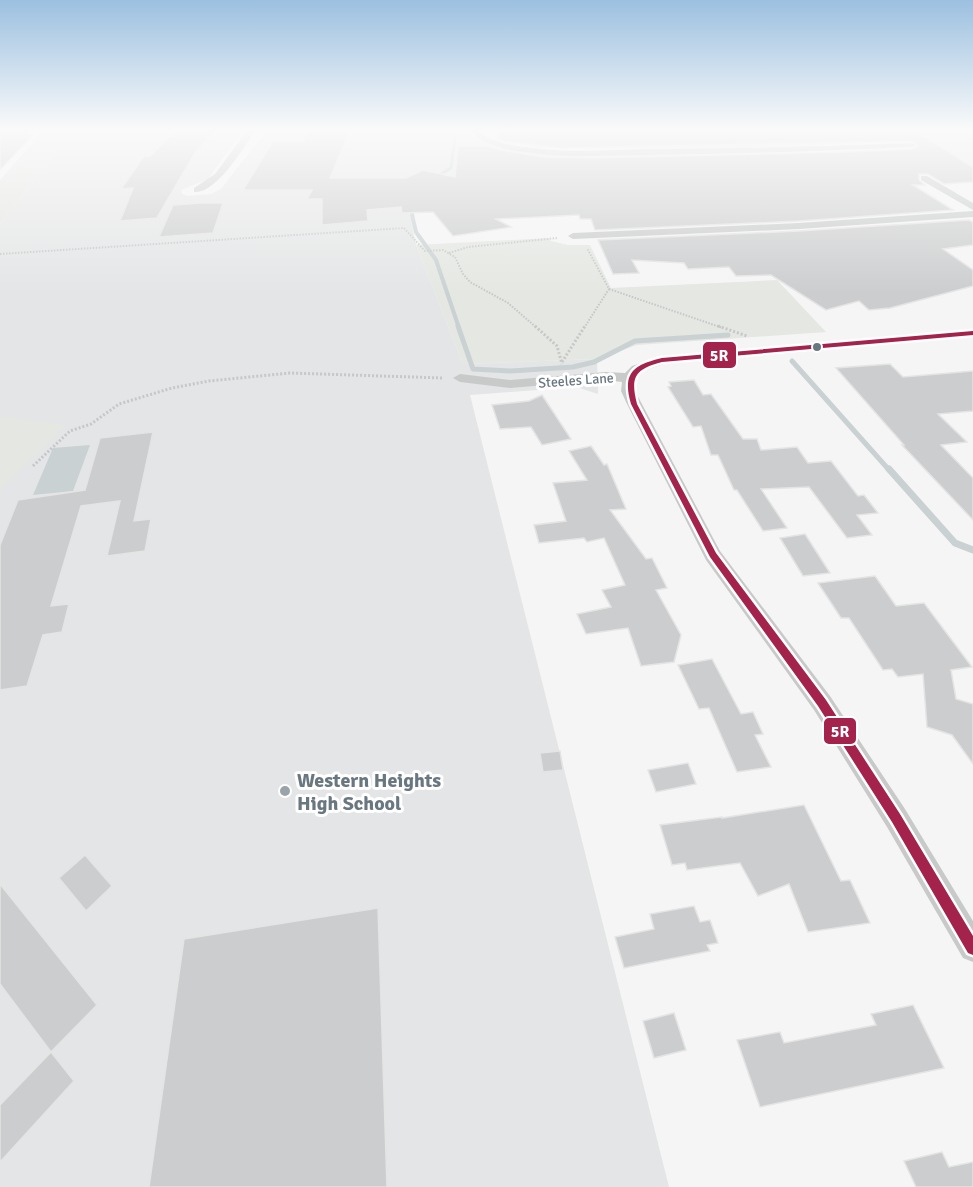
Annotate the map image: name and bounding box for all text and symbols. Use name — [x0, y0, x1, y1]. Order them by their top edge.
line badge: 5R — [702, 341, 737, 369]
unlabelled marker — [811, 341, 823, 353]
text: 5R — [710, 346, 728, 366]
street label: Steeles Lane — [538, 369, 614, 392]
line badge: 5R — [823, 717, 857, 745]
text: 5R — [831, 722, 849, 742]
place label: Western Heights High School — [297, 768, 441, 816]
marker: Western Heights High School — [278, 784, 292, 798]

